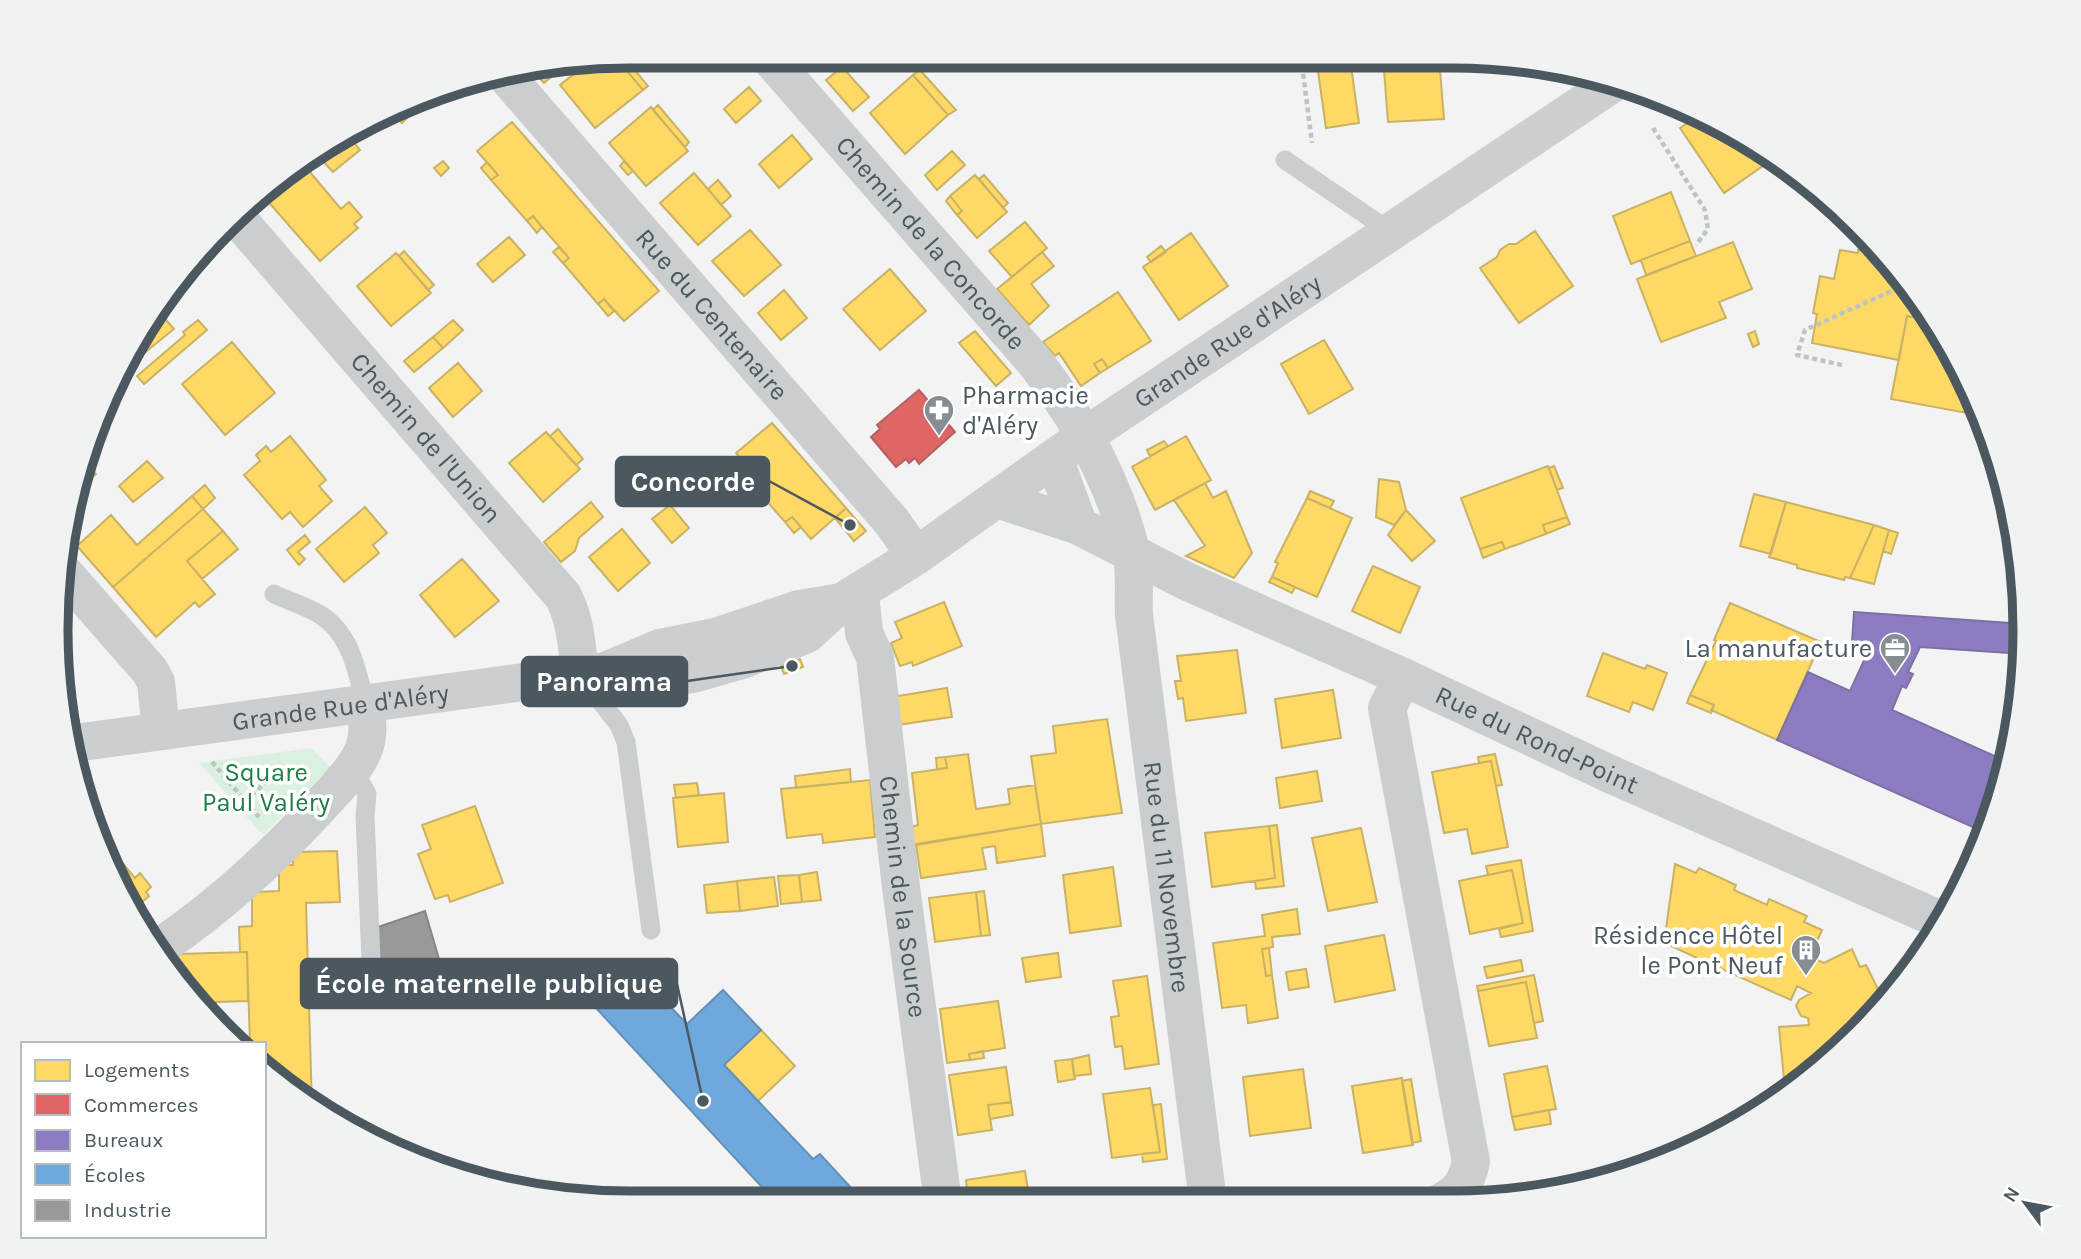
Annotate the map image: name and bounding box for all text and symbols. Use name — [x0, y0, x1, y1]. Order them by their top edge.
street label: Chemin de la Concorde — [829, 130, 1032, 356]
street label: Rue du Centenaire — [629, 222, 795, 407]
street label: Grande Rue d'Aléry — [1128, 268, 1327, 415]
street label: Chemin de l'Union — [344, 346, 508, 530]
place label: Pharmacie d'Aléry — [962, 380, 1089, 441]
pharmacy icon: Pharmacie d'Aléry — [922, 393, 956, 437]
callout: Concorde — [616, 457, 769, 506]
text: Concorde — [631, 465, 755, 498]
office icon: La manufacture — [1878, 631, 1912, 675]
place label: La manufacture — [1684, 633, 1872, 664]
callout: Panorama — [522, 657, 687, 706]
text: Panorama — [536, 665, 672, 698]
street label: Grande Rue d'Aléry — [230, 677, 451, 737]
street label: Rue du Rond-Point — [1430, 679, 1643, 801]
park label: Square Paul Valéry — [202, 757, 330, 818]
street label: Rue du 11 Novembre — [1137, 760, 1196, 995]
street label: Chemin de la Source — [873, 774, 933, 1020]
place label: Résidence Hôtel le Pont Neuf — [1593, 920, 1784, 981]
building icon: Résidence Hôtel le Pont Neuf — [1789, 933, 1823, 977]
callout: École maternelle publique — [301, 959, 677, 1008]
text: École maternelle publique — [315, 966, 663, 1000]
legend — [21, 1042, 266, 1238]
text: Logements — [84, 1058, 190, 1082]
text: Commerces — [84, 1093, 199, 1117]
text: Bureaux — [84, 1128, 163, 1152]
text: Écoles — [84, 1163, 146, 1187]
north arrow — [1990, 1168, 2060, 1238]
text: N — [1998, 1183, 2024, 1206]
text: Industrie — [84, 1198, 171, 1222]

